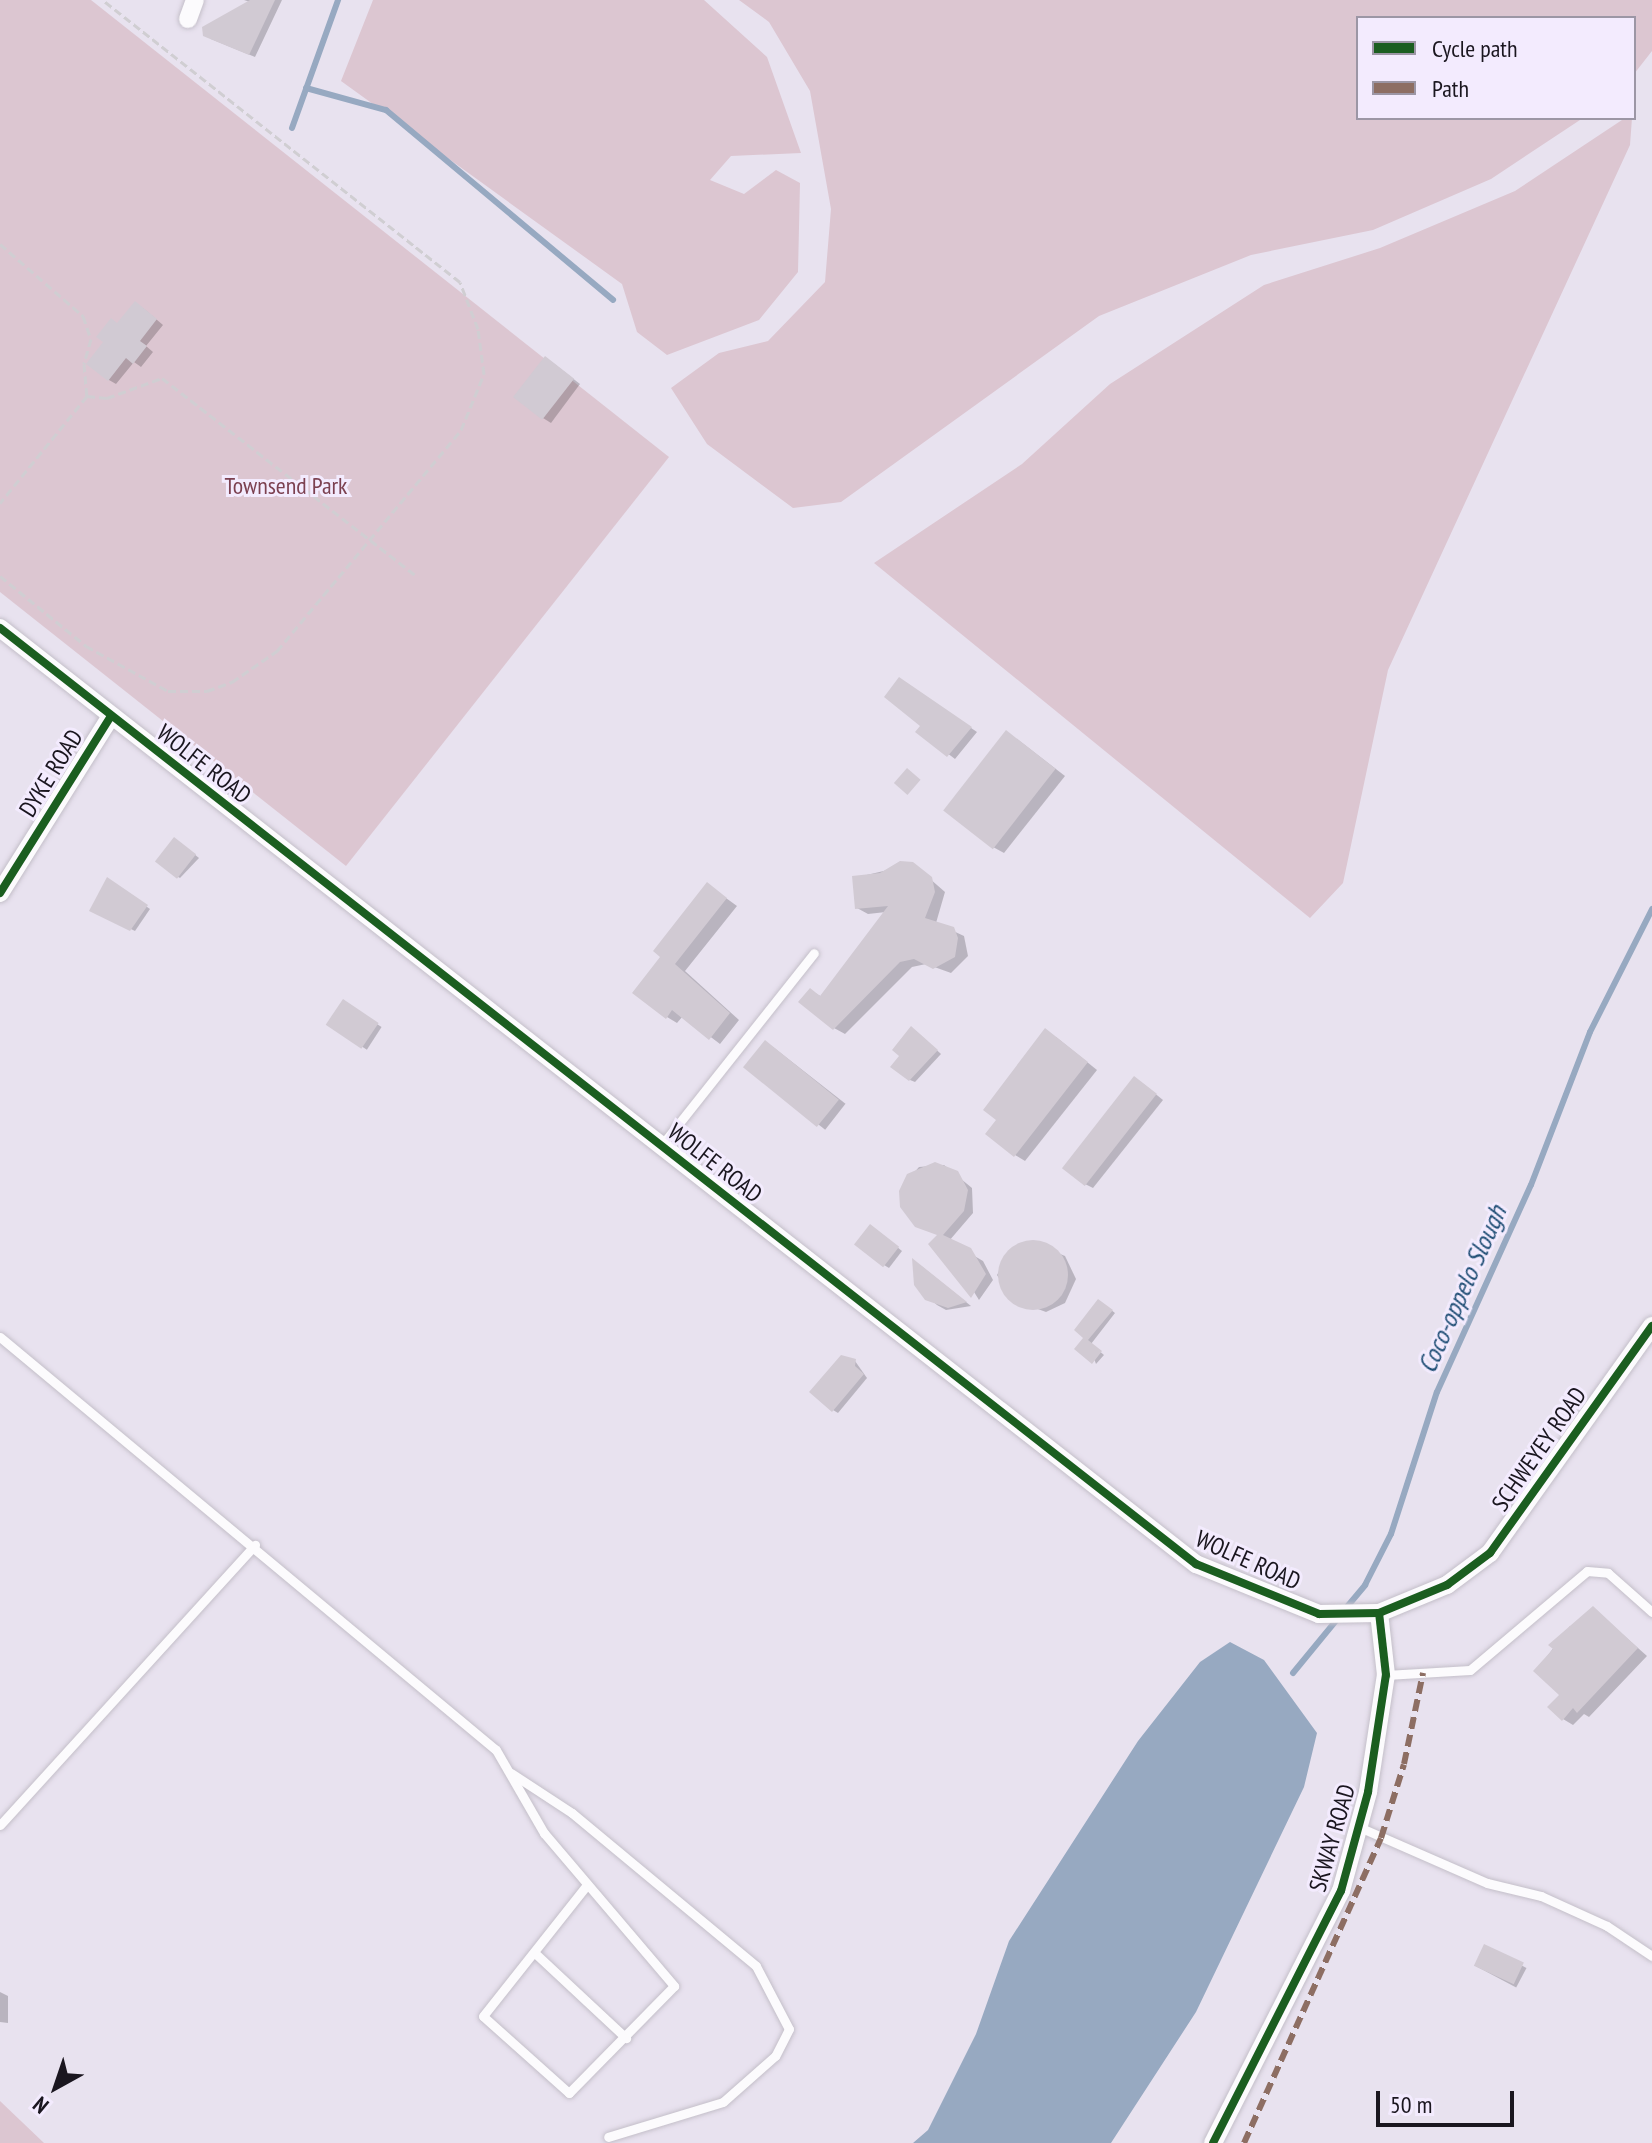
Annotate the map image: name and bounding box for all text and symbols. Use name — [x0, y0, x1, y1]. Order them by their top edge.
legend — [1356, 16, 1636, 120]
text: Cycle path — [1432, 33, 1518, 64]
text: Path — [1432, 73, 1469, 104]
park label: Townsend Park — [225, 472, 347, 500]
street label: WOLFE ROAD — [151, 718, 257, 810]
street label: DYKE ROAD — [13, 724, 89, 822]
street label: WOLFE ROAD — [662, 1117, 768, 1209]
water label: Coco-oppelo Slough — [1411, 1201, 1513, 1377]
street label: SCHWEYEY ROAD — [1486, 1381, 1592, 1517]
street label: WOLFE ROAD — [1191, 1524, 1305, 1596]
street label: SKWAY ROAD — [1303, 1781, 1361, 1895]
north arrow — [16, 2047, 96, 2127]
scale bar — [1380, 2075, 1518, 2125]
text: 50 m — [1390, 2089, 1432, 2120]
text: N — [27, 2091, 54, 2120]

